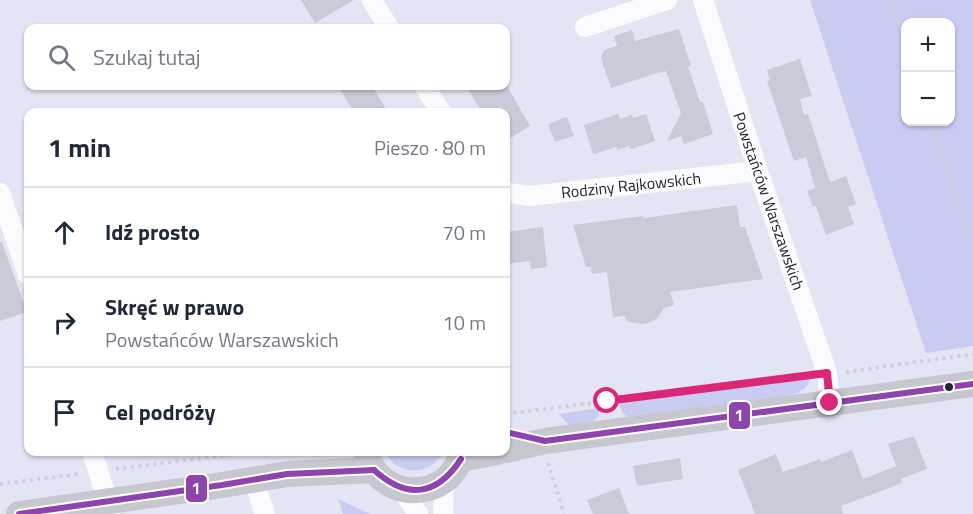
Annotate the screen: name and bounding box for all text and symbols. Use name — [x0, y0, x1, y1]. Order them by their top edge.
map controls — [901, 18, 955, 126]
button: + — [901, 18, 955, 72]
search box — [24, 24, 510, 90]
text: Szukaj tutaj — [93, 40, 201, 74]
icon: search — [45, 41, 78, 74]
button: − — [901, 72, 955, 126]
street label: Powstańców Warszawskich — [727, 109, 811, 293]
text: 1 min — [48, 128, 111, 167]
text: Pieszo · 80 m — [374, 132, 486, 163]
street label: Rodziny Rajkowskich — [560, 166, 702, 204]
text: Idź prosto — [105, 215, 200, 249]
icon: ahead — [48, 216, 81, 249]
text: 70 m — [442, 217, 486, 248]
text: Skręć w prawo — [105, 290, 244, 324]
icon: right — [48, 306, 81, 339]
text: 10 m — [442, 307, 486, 338]
text: Powstańców Warszawskich — [105, 324, 339, 355]
unlabelled marker — [943, 381, 955, 393]
route start — [593, 387, 619, 413]
route end — [816, 389, 842, 415]
text: Cel podróży — [105, 395, 215, 429]
icon: arrive — [48, 396, 81, 429]
line badge: 1 — [728, 401, 751, 430]
text: 1 — [735, 403, 743, 427]
line badge: 1 — [185, 474, 208, 503]
text: 1 — [192, 476, 200, 500]

